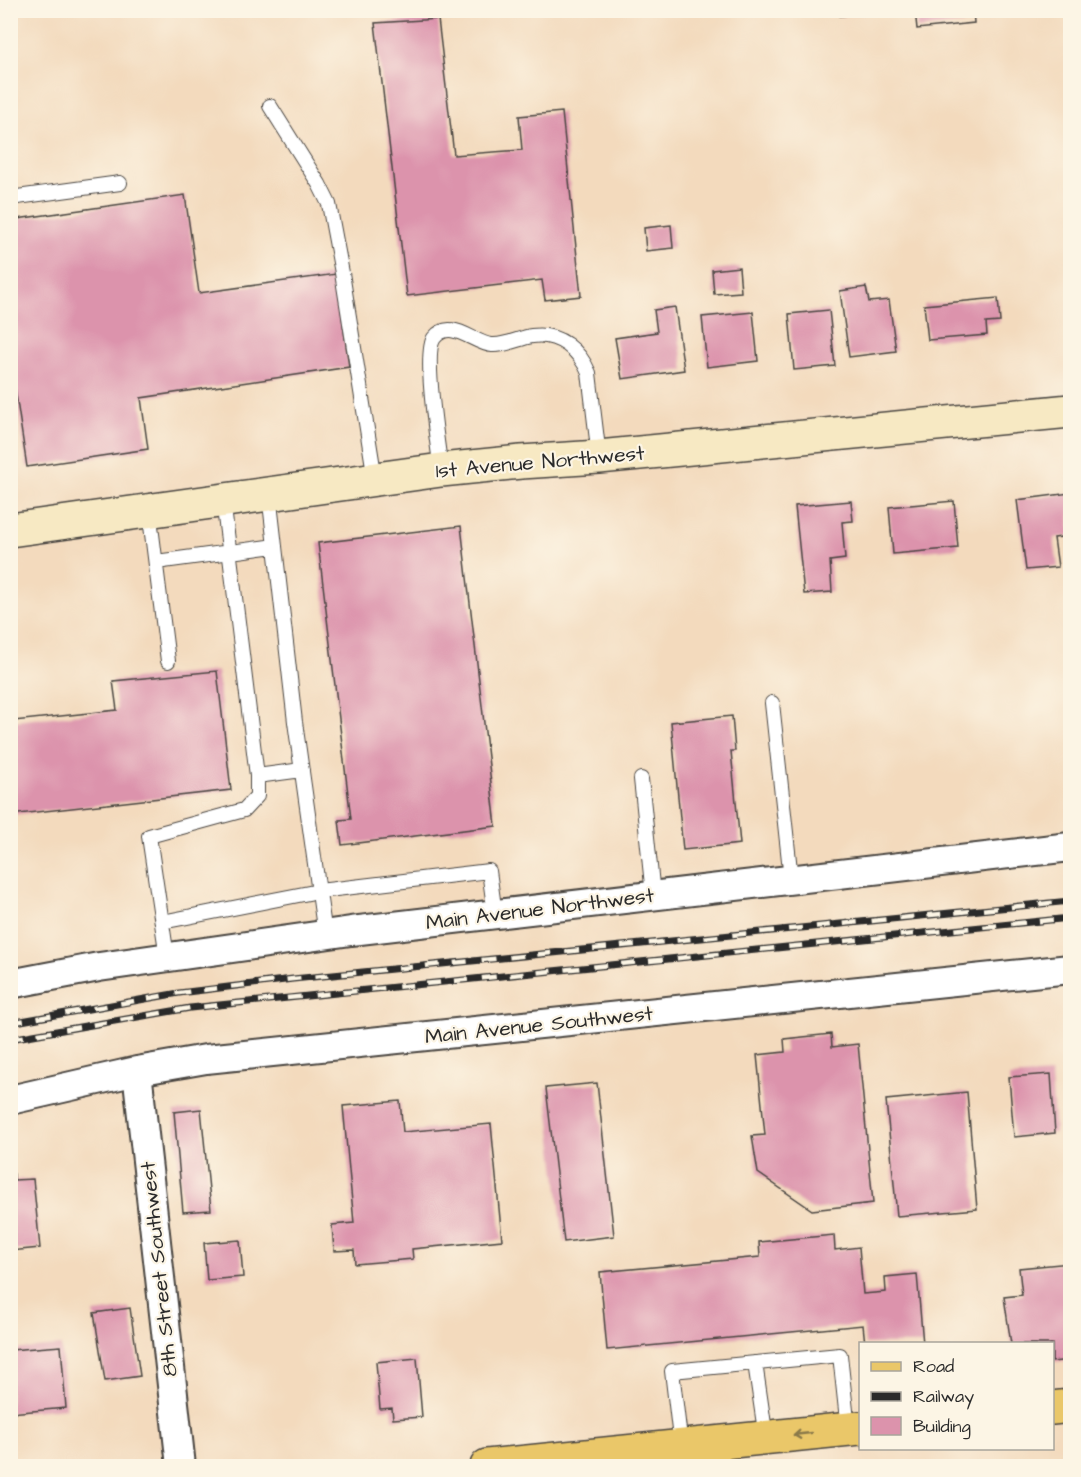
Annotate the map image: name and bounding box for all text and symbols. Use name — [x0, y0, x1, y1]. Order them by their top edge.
street label: 1st Avenue Northwest — [434, 438, 646, 486]
street label: Main Avenue Northwest — [424, 881, 656, 937]
street label: Main Avenue Southwest — [424, 999, 655, 1051]
street label: 8th Street Southwest — [133, 1159, 185, 1378]
legend — [859, 1342, 1054, 1450]
text: Road — [913, 1354, 954, 1379]
text: Railway — [913, 1384, 974, 1410]
text: Building — [913, 1414, 971, 1440]
one-way arrow — [793, 1429, 813, 1440]

